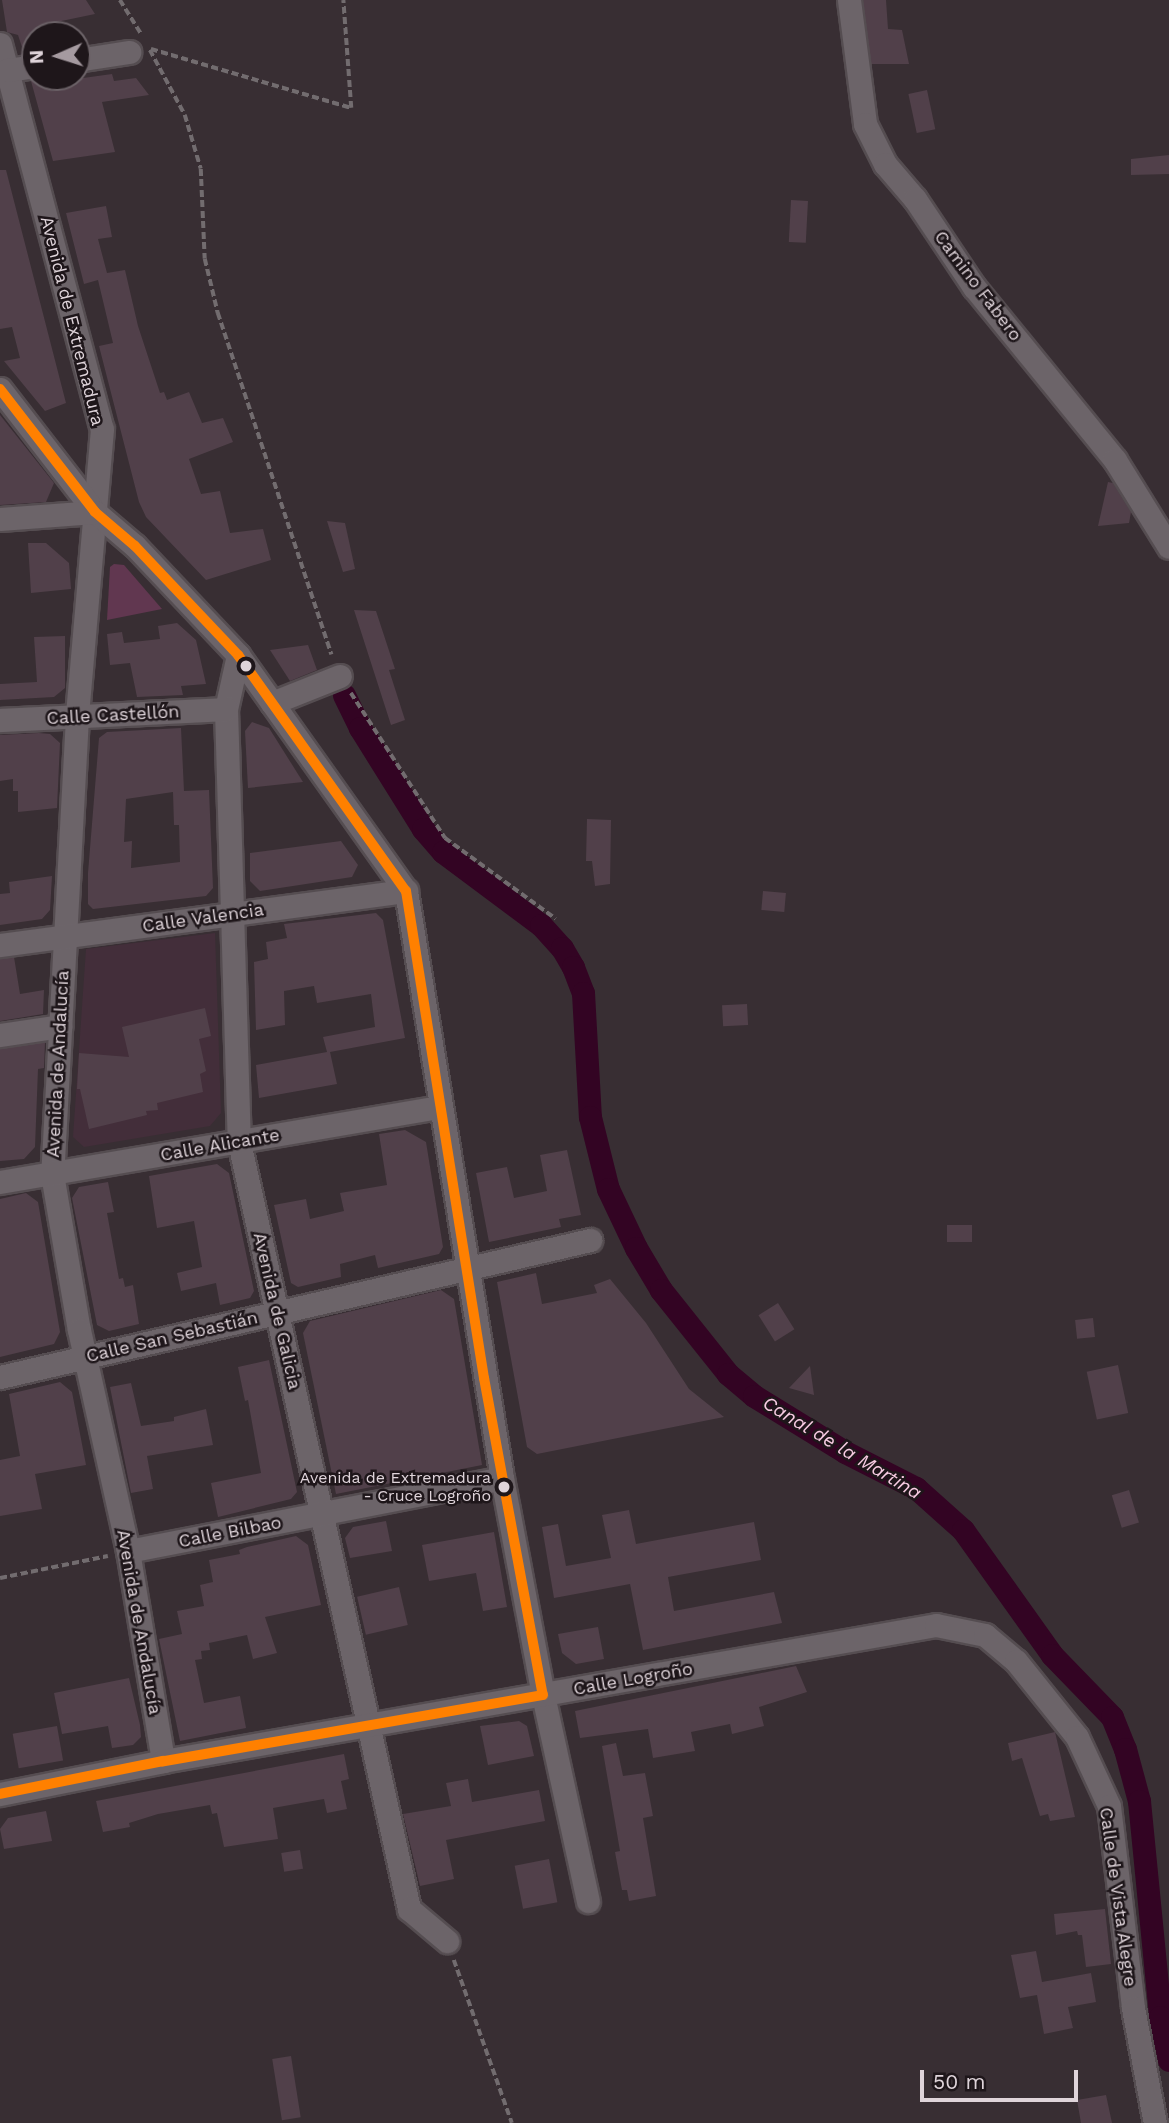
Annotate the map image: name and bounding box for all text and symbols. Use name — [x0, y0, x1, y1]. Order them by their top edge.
north arrow — [21, 21, 91, 91]
text: N — [25, 49, 48, 65]
street label: Avenida de Extremadura — [35, 214, 109, 428]
street label: Camino Fabero — [930, 227, 1026, 345]
unlabelled marker — [239, 659, 253, 673]
street label: Calle Castellón — [46, 701, 180, 729]
street label: Calle Valencia — [141, 899, 265, 937]
street label: Avenida de Andalucía — [42, 969, 74, 1159]
street label: Calle Alicante — [158, 1124, 282, 1166]
street label: Avenida de Galicia — [248, 1230, 306, 1392]
street label: Calle San Sebastián — [84, 1307, 260, 1367]
water label: Canal de la Martina — [758, 1391, 926, 1505]
place label: Avenida de Extremadura - Cruce Logroño — [299, 1468, 491, 1506]
marker: Avenida de Extremadura - Cruce Logroño — [497, 1480, 511, 1494]
street label: Calle Bilbao — [177, 1511, 283, 1553]
street label: Avenida de Andalucía — [112, 1527, 166, 1717]
street label: Calle Logroño — [572, 1658, 694, 1700]
street label: Calle de Vista Alegre — [1095, 1805, 1141, 1989]
scale bar — [924, 2056, 1082, 2100]
text: 50 m — [933, 2069, 985, 2094]

